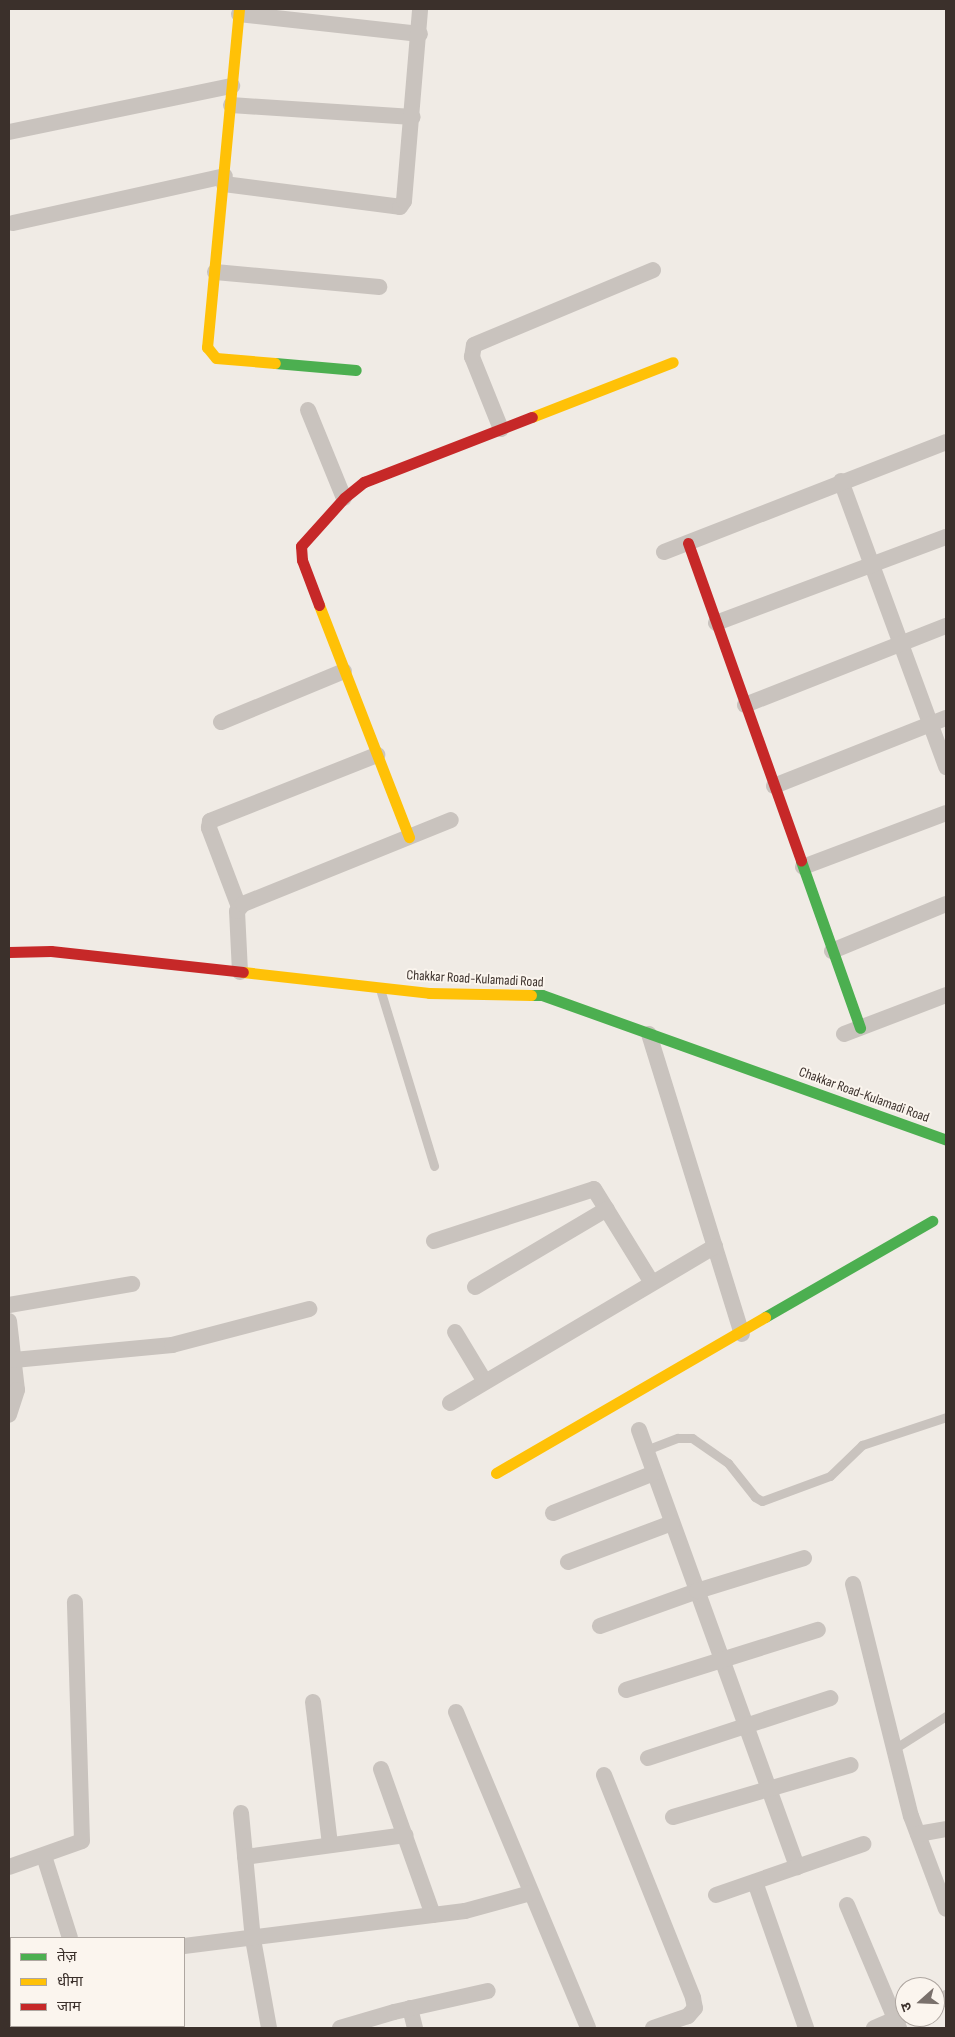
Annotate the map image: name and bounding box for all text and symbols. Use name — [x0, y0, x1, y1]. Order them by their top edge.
street label: Chakkar Road-Kulamadi Road — [406, 967, 544, 991]
street label: Chakkar Road-Kulamadi Road — [797, 1064, 931, 1126]
legend — [10, 1937, 185, 2027]
text: तेज़ — [57, 1947, 77, 1966]
text: धीमा — [57, 1972, 83, 1991]
north arrow — [895, 1977, 945, 2027]
text: जाम — [57, 1997, 81, 2016]
text: उ — [897, 2000, 916, 2014]

